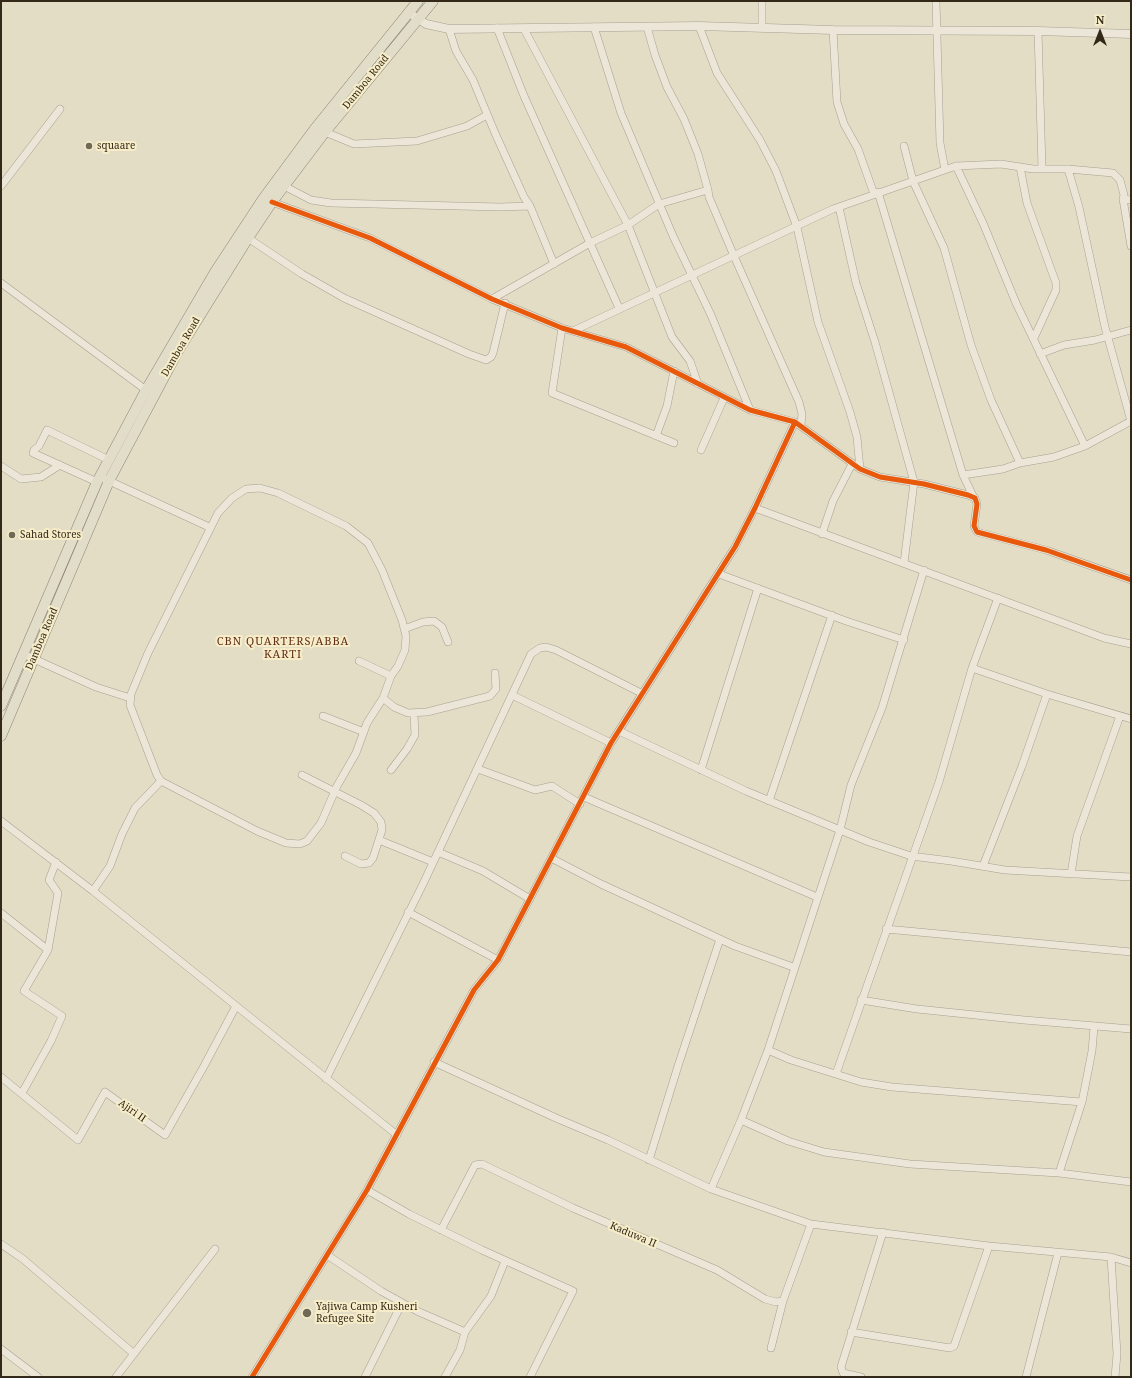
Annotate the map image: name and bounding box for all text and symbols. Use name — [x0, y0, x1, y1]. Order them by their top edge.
north arrow — [1080, 12, 1120, 52]
text: N — [1096, 12, 1104, 27]
street label: Damboa Road — [340, 52, 392, 112]
place label: squaare — [97, 140, 135, 152]
marker: squaare — [84, 141, 94, 151]
street label: Damboa Road — [159, 315, 203, 379]
place label: Sahad Stores — [20, 529, 81, 541]
marker: Sahad Stores — [7, 530, 17, 540]
street label: Damboa Road — [23, 606, 61, 672]
district label: CBN QUARTERS/ABBA KARTI — [217, 635, 349, 661]
street label: Ajiri II — [116, 1097, 148, 1125]
street label: Kaduwa II — [608, 1220, 658, 1250]
place label: Yajiwa Camp Kusheri Refugee Site — [316, 1301, 418, 1324]
marker: Yajiwa Camp Kusheri Refugee Site — [301, 1307, 313, 1319]

